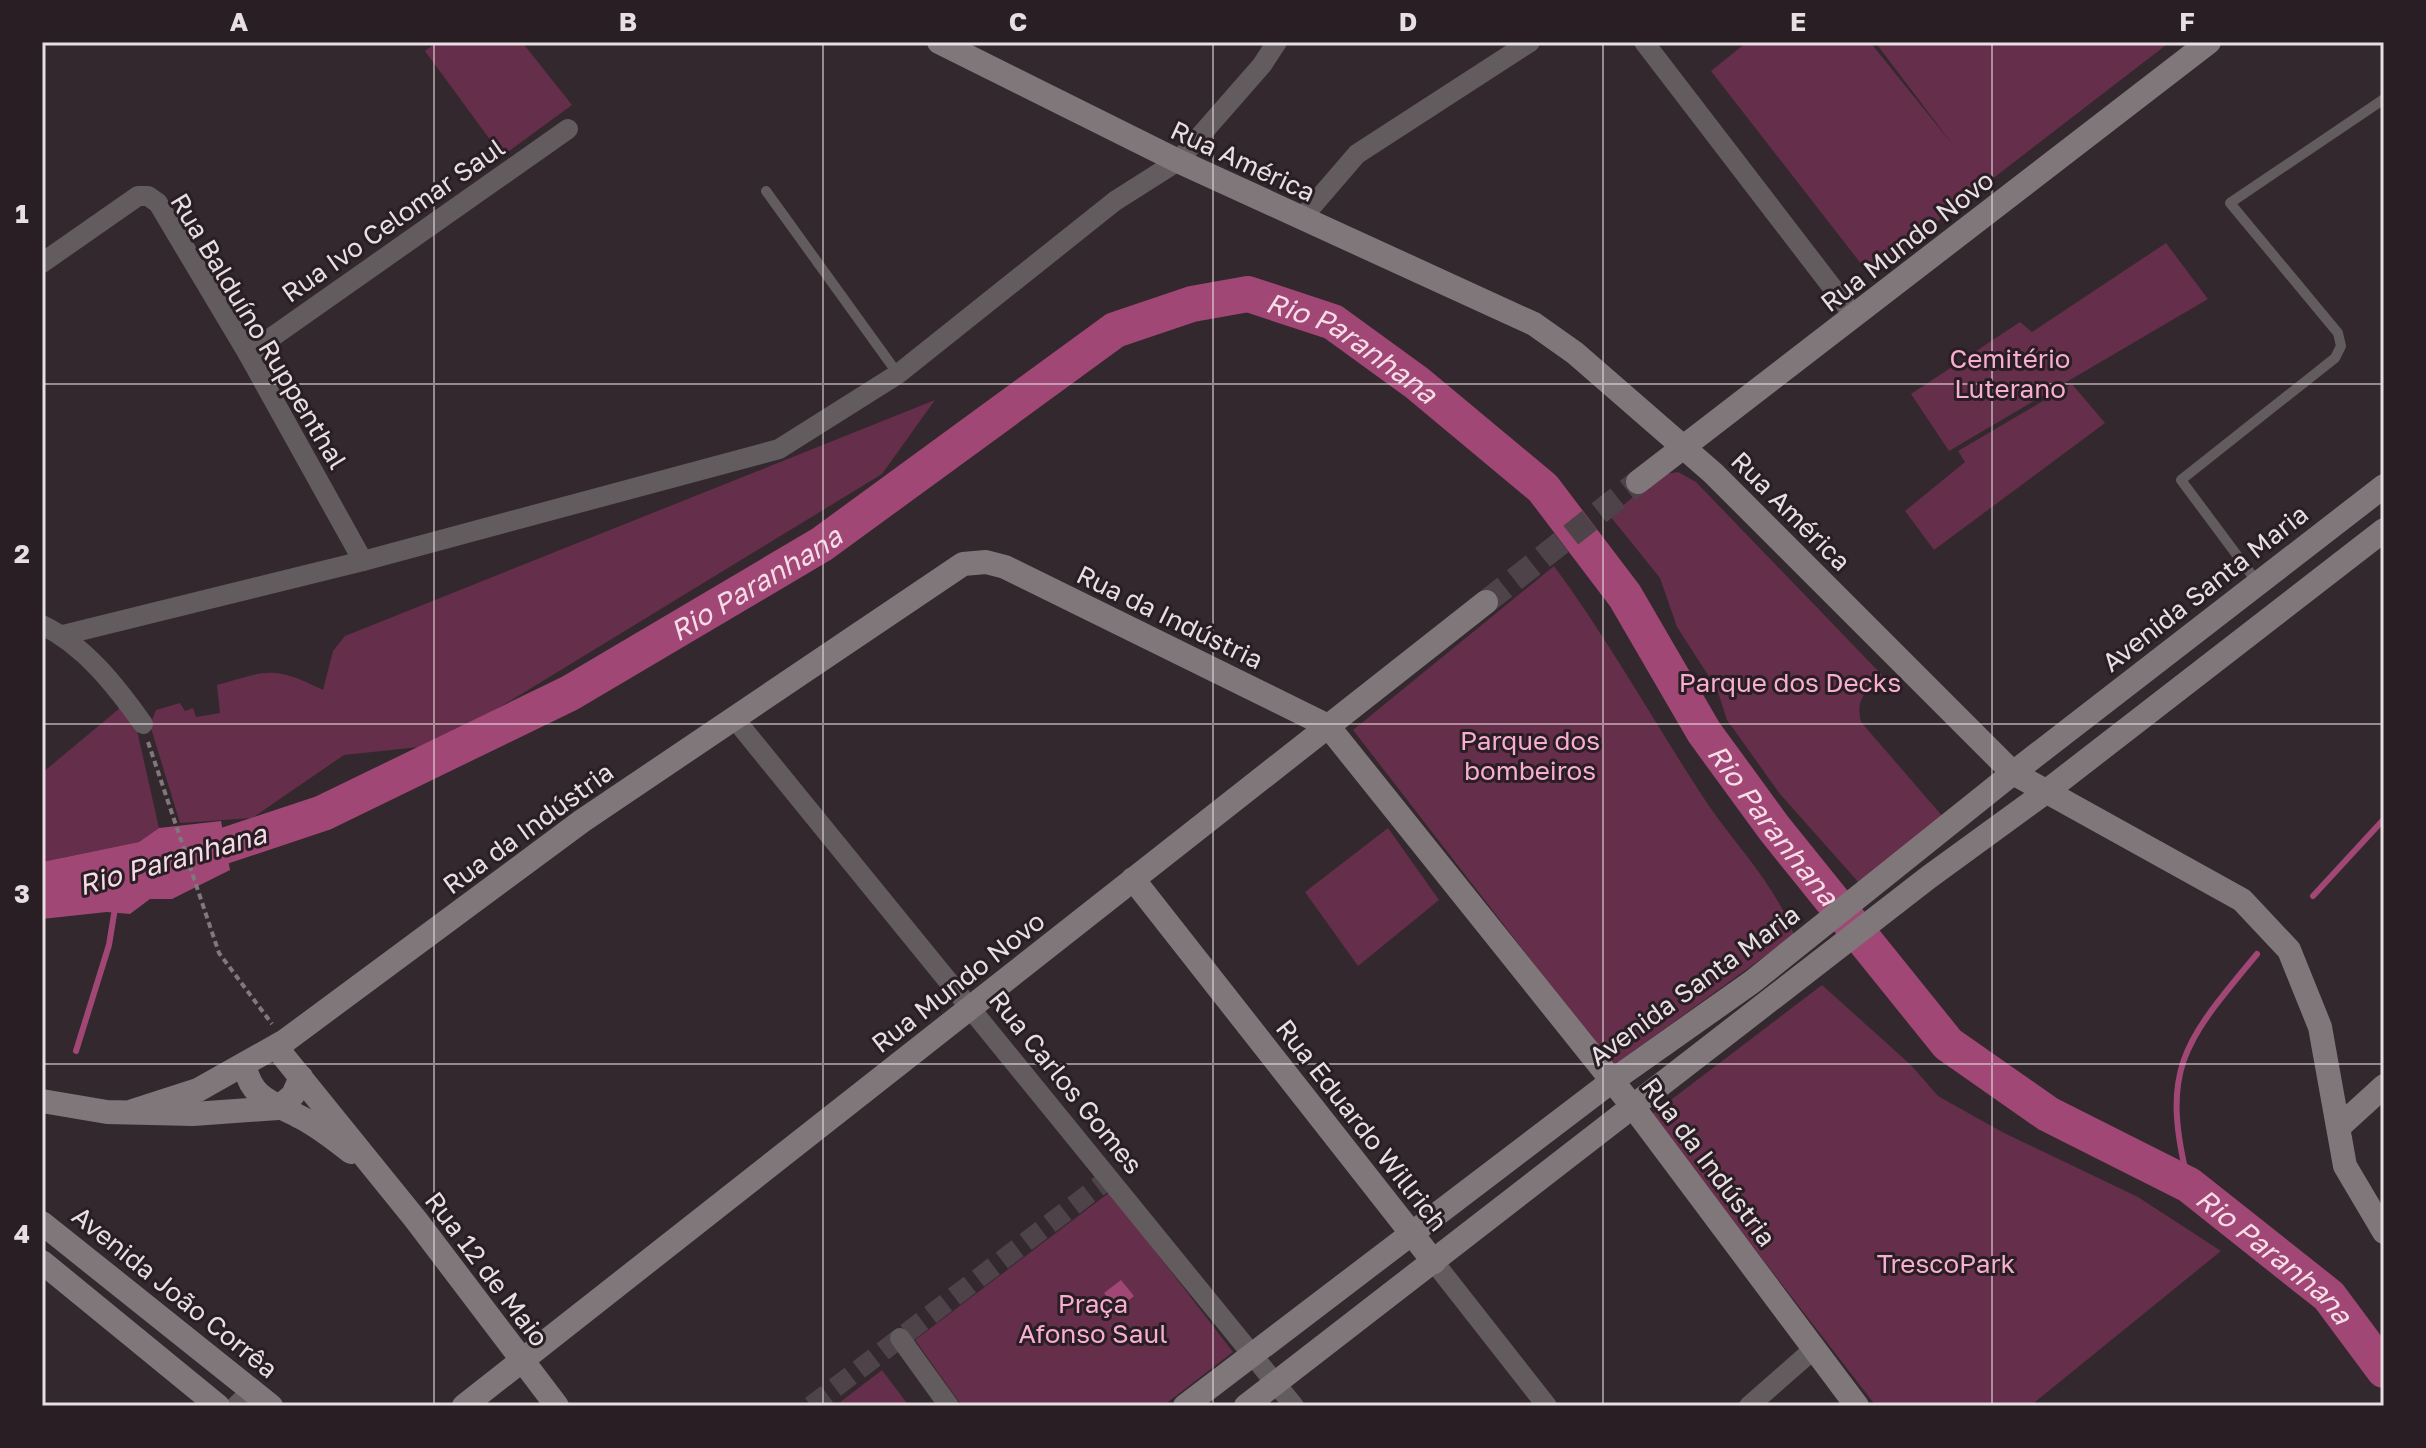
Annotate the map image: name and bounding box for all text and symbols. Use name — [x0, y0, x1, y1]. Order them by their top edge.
text: A — [230, 6, 249, 37]
text: B — [619, 6, 637, 37]
text: C — [1009, 6, 1027, 37]
text: D — [1399, 6, 1417, 37]
text: E — [1790, 6, 1806, 37]
text: F — [2179, 6, 2195, 37]
street label: Rua América — [1166, 114, 1320, 208]
street label: Rua Ivo Celomar Saul — [276, 131, 510, 309]
street label: Rua Mundo Novo — [1814, 164, 2000, 318]
street label: Rua Balduíno Ruppenthal — [164, 188, 354, 474]
text: 1 — [15, 198, 29, 229]
water label: Rio Paranhana — [1263, 285, 1445, 410]
park label: Cemitério Luterano — [1950, 343, 2070, 404]
street label: Rua América — [1725, 445, 1857, 577]
street label: Avenida Santa Maria — [2096, 498, 2314, 678]
water label: Rio Paranhana — [664, 518, 849, 647]
text: 2 — [14, 538, 30, 569]
street label: Rua da Indústria — [1072, 559, 1268, 675]
park label: Parque dos Decks — [1679, 667, 1901, 698]
park label: Parque dos bombeiros — [1460, 725, 1600, 786]
water label: Rio Paranhana — [1702, 737, 1846, 912]
street label: Rua da Indústria — [437, 756, 619, 900]
water label: Rio Paranhana — [74, 816, 271, 902]
text: 3 — [14, 878, 30, 909]
street label: Avenida Santa Maria — [1583, 898, 1805, 1072]
street label: Rua Mundo Novo — [865, 905, 1051, 1059]
street label: Rua Carlos Gomes — [983, 984, 1149, 1180]
street label: Rua Eduardo Willrich — [1270, 1013, 1454, 1237]
street label: Rua da Indústria — [1635, 1072, 1783, 1252]
water label: Rio Paranhana — [2190, 1181, 2361, 1331]
street label: Rua 12 de Maio — [419, 1186, 555, 1352]
street label: Avenida João Corrêa — [66, 1200, 284, 1384]
text: 4 — [14, 1218, 30, 1249]
park label: TrescoPark — [1877, 1248, 2016, 1279]
park label: Praça Afonso Saul — [1019, 1288, 1167, 1349]

